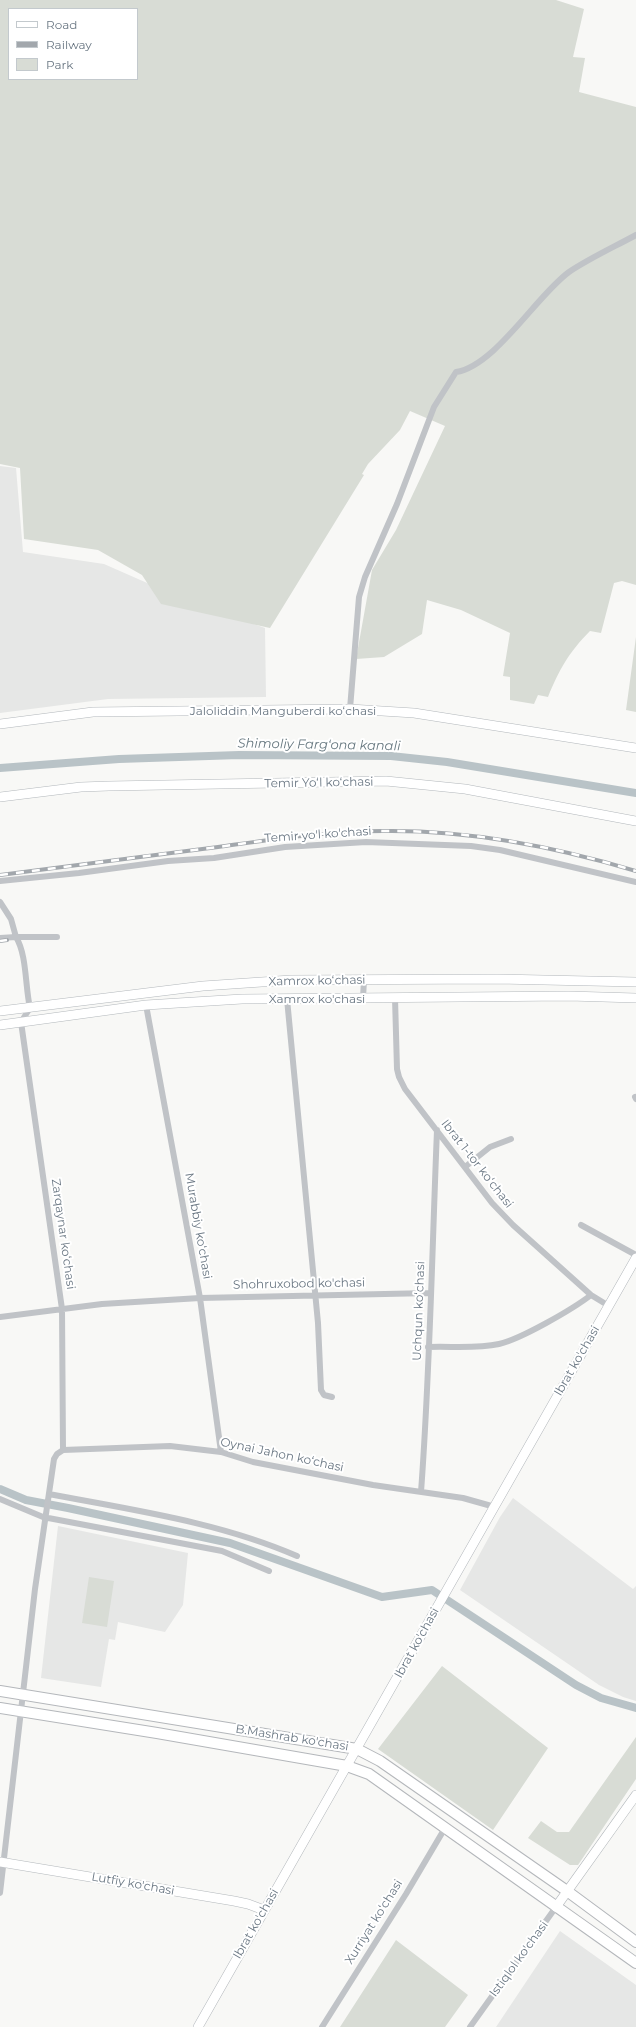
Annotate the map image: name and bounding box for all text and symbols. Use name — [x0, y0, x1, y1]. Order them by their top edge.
legend — [8, 8, 138, 80]
text: Road — [46, 17, 77, 32]
text: Railway — [46, 37, 92, 52]
text: Park — [46, 57, 73, 72]
street label: Jaloliddin Manguberdi koʻchasi — [190, 704, 376, 718]
water label: Shimoliy Fargʻona kanali — [237, 736, 401, 754]
street label: Temir Yoʻl koʻchasi — [264, 775, 374, 791]
street label: Temir yo'l ko'chasi — [264, 824, 372, 846]
street label: Xamrox koʻchasi — [268, 973, 366, 989]
street label: Xamrox ko'chasi — [269, 992, 365, 1006]
street label: Ibrat 1-tor koʻchasi — [438, 1117, 516, 1211]
street label: Murabbiy ko‘chasi — [182, 1172, 214, 1280]
street label: Zarqaynar ko‘chasi — [48, 1178, 78, 1290]
street label: Uchqun koʻchasi — [410, 1261, 428, 1361]
street label: Shohruxobod ko'chasi — [233, 1276, 365, 1292]
street label: Ibrat ko'chasi — [551, 1323, 603, 1399]
street label: Oynai Jahon ko‘chasi — [219, 1435, 345, 1475]
street label: Ibrat ko'chasi — [392, 1605, 442, 1681]
street label: B.Mashrab ko'chasi — [234, 1722, 350, 1754]
street label: Lutfiy ko'chasi — [90, 1870, 176, 1898]
street label: Xurriyat ko‘chasi — [342, 1877, 406, 1967]
street label: Ibrat ko'chasi — [230, 1886, 282, 1962]
street label: Istiqlol ko'chasi — [487, 1918, 551, 2000]

